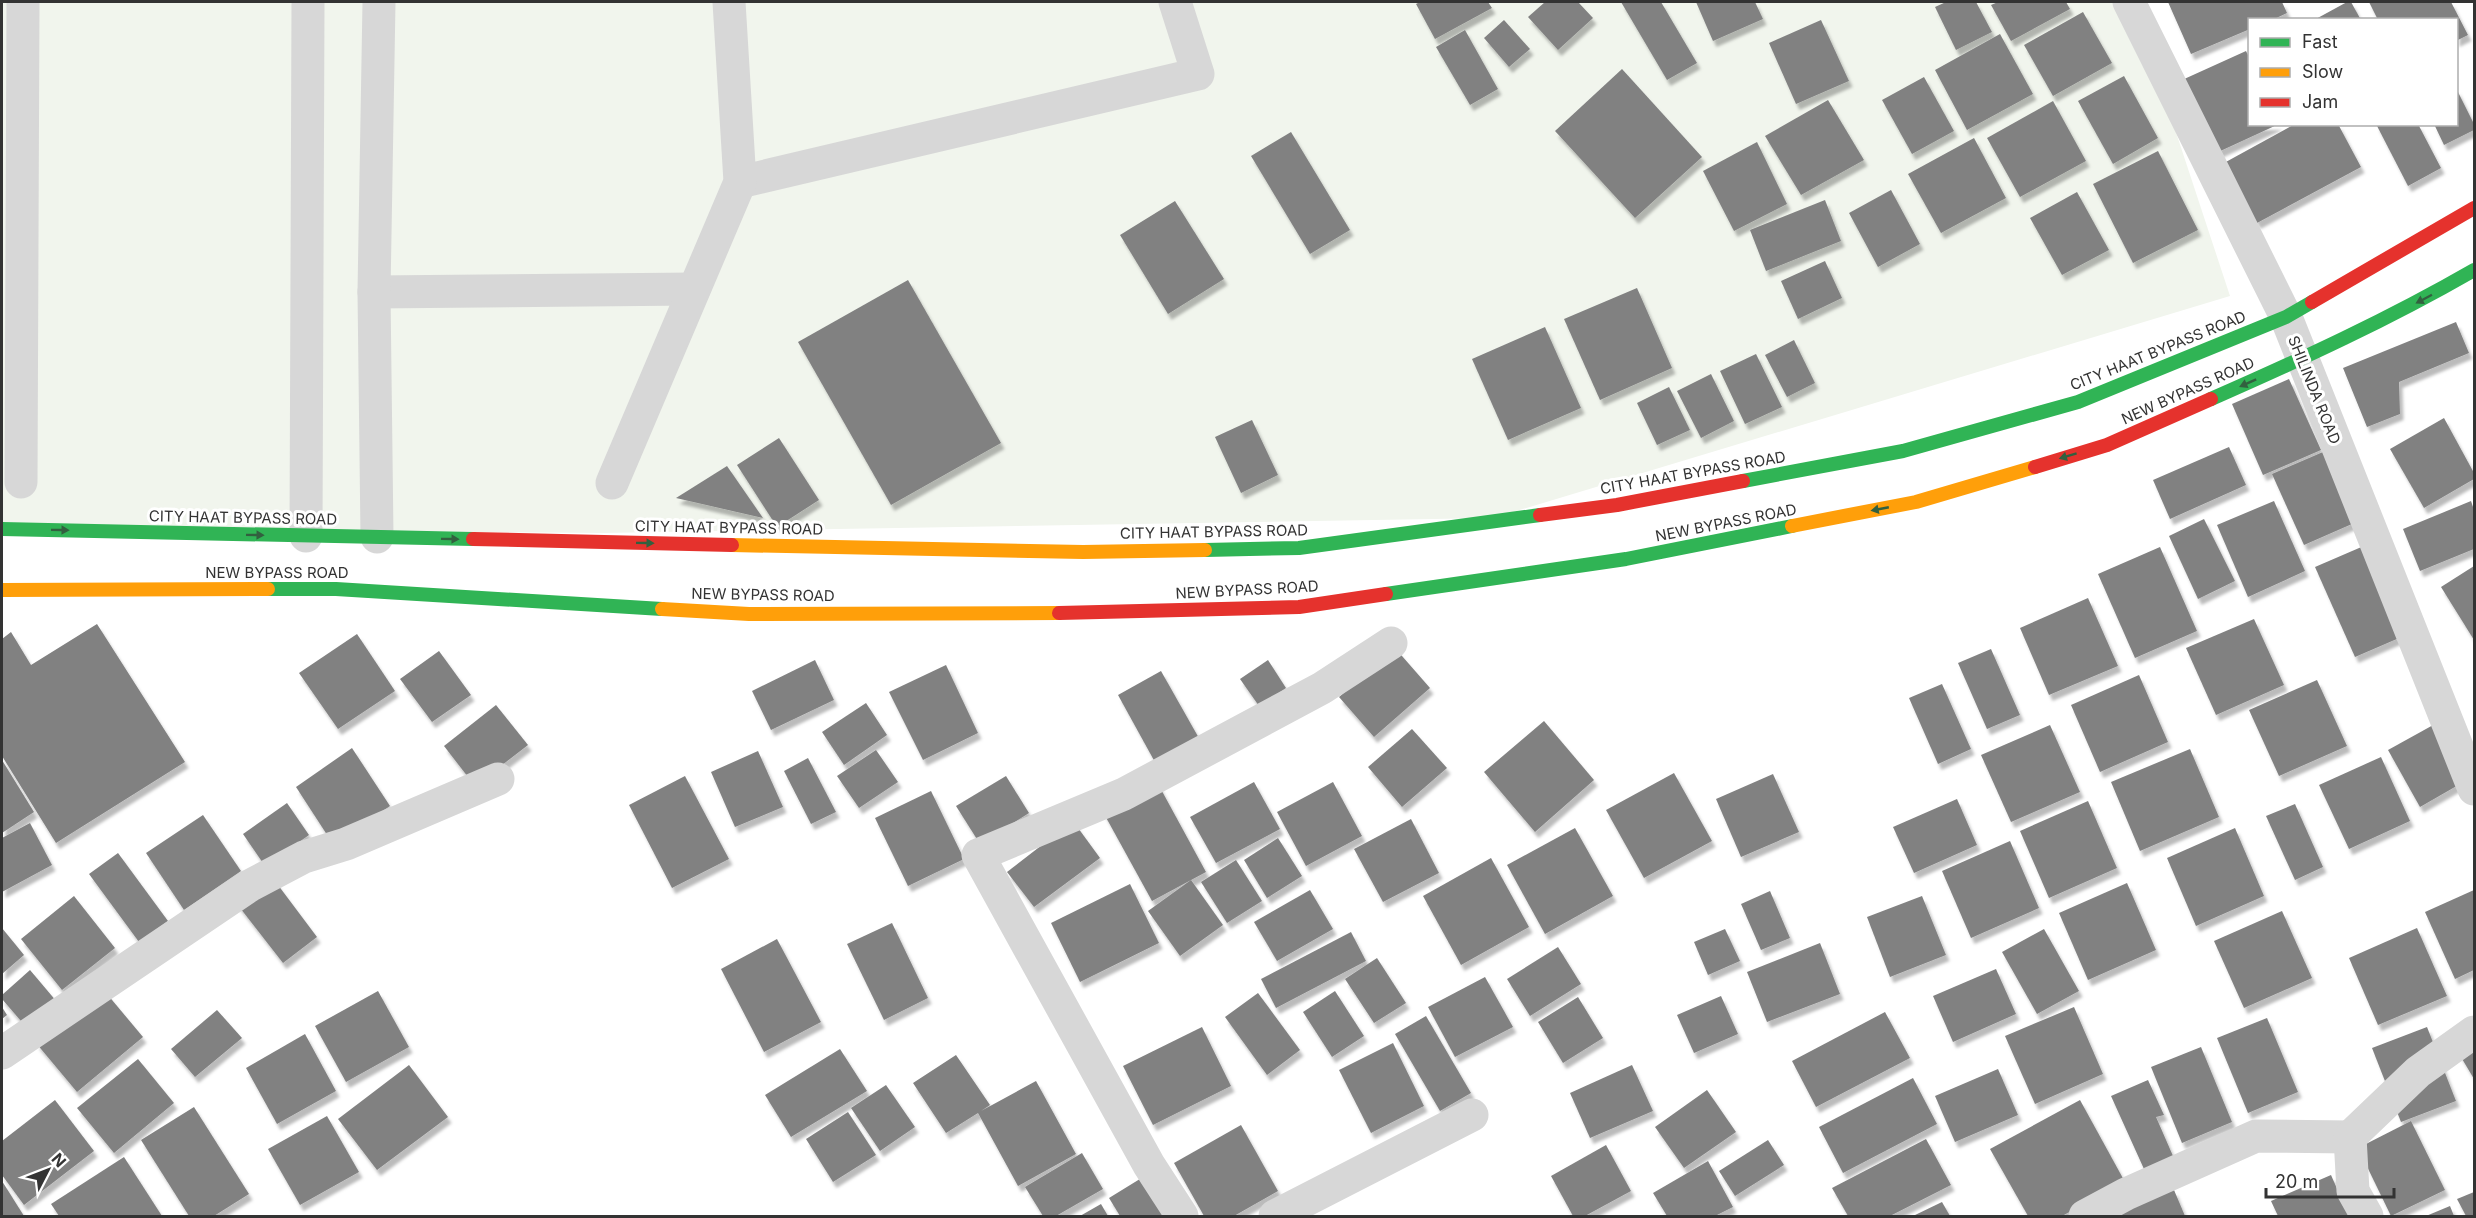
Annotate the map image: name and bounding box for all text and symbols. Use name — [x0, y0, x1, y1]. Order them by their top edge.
legend — [2248, 18, 2458, 126]
text: Fast — [2302, 31, 2338, 52]
text: Slow — [2302, 61, 2343, 82]
text: Jam — [2302, 91, 2338, 112]
one-way arrow — [2415, 294, 2432, 304]
street label: CITY HAAT BYPASS ROAD — [2067, 306, 2249, 395]
street label: SHILINDA ROAD — [2284, 333, 2345, 447]
street label: NEW BYPASS ROAD — [2118, 353, 2257, 428]
one-way arrow — [2239, 379, 2257, 388]
street label: CITY HAAT BYPASS ROAD — [1599, 447, 1787, 498]
one-way arrow — [2059, 452, 2077, 461]
street label: NEW BYPASS ROAD — [1654, 500, 1798, 546]
one-way arrow — [1870, 505, 1889, 514]
street label: CITY HAAT BYPASS ROAD — [149, 506, 337, 529]
street label: CITY HAAT BYPASS ROAD — [635, 516, 823, 539]
street label: CITY HAAT BYPASS ROAD — [1120, 520, 1308, 543]
one-way arrow — [50, 525, 69, 535]
one-way arrow — [245, 530, 264, 539]
one-way arrow — [440, 534, 459, 544]
one-way arrow — [635, 538, 654, 548]
street label: NEW BYPASS ROAD — [205, 563, 349, 582]
street label: NEW BYPASS ROAD — [1175, 576, 1319, 603]
street label: NEW BYPASS ROAD — [691, 584, 835, 605]
north arrow — [18, 1140, 78, 1200]
text: N — [48, 1149, 71, 1171]
scale bar — [2266, 1161, 2394, 1199]
text: 20 m — [2275, 1171, 2318, 1192]

